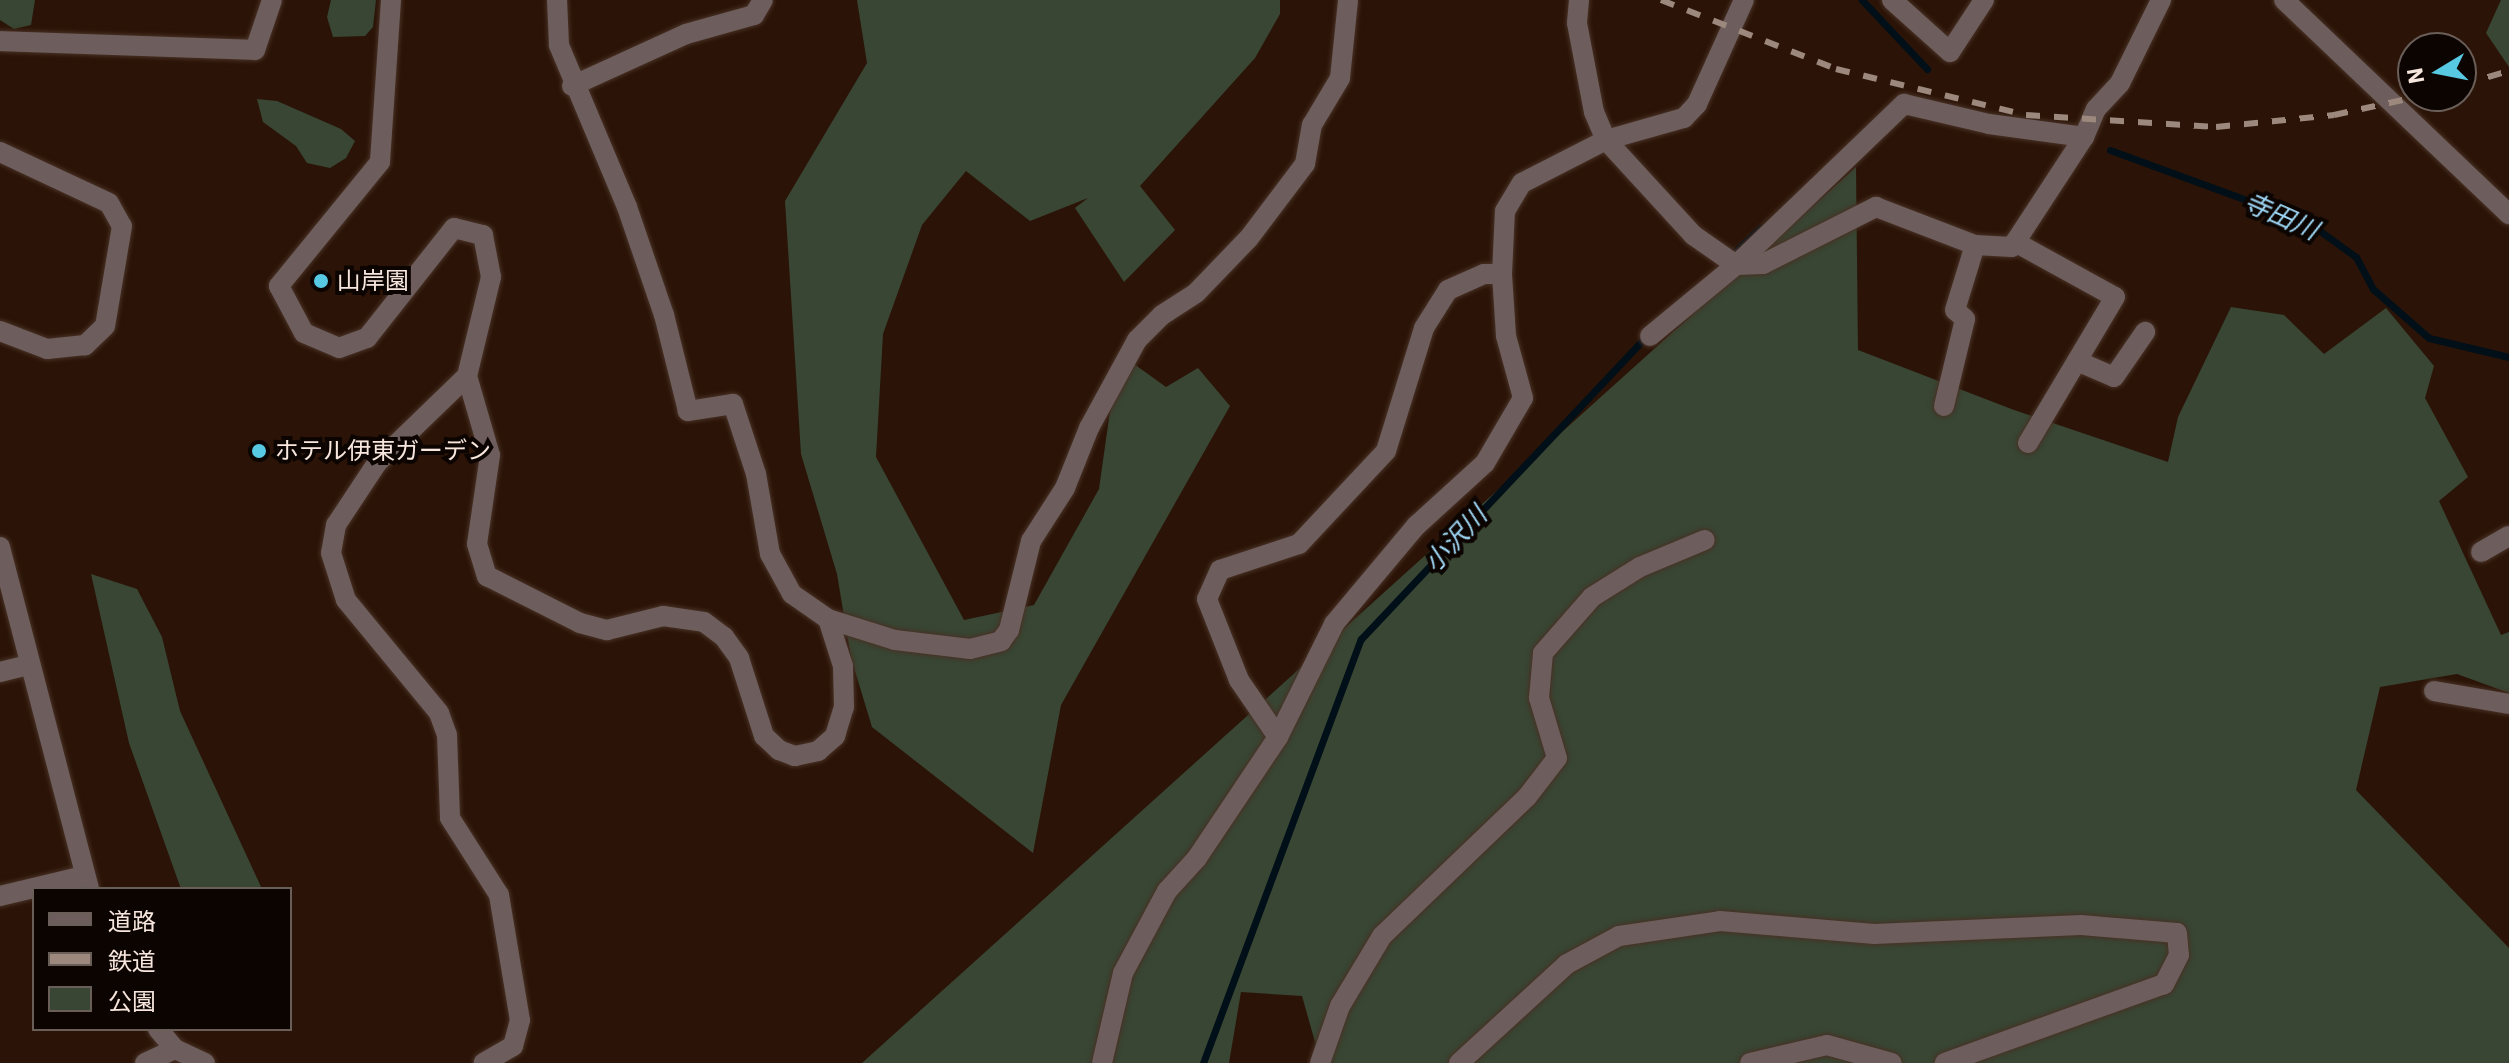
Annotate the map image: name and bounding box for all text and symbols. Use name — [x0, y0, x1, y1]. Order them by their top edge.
north arrow — [2397, 32, 2477, 112]
text: N — [2399, 66, 2431, 86]
water label: 寺田川 — [2239, 186, 2323, 246]
place label: 山岸園 — [337, 267, 409, 295]
marker: 山岸園 — [312, 272, 330, 290]
place label: ホテル伊東ガーデン — [275, 437, 491, 465]
marker: ホテル伊東ガーデン — [250, 442, 268, 460]
water label: 小沢川 — [1417, 500, 1493, 578]
legend — [32, 887, 292, 1031]
text: 道路 — [108, 905, 156, 937]
text: 鉄道 — [108, 945, 156, 977]
text: 公園 — [108, 985, 156, 1017]

